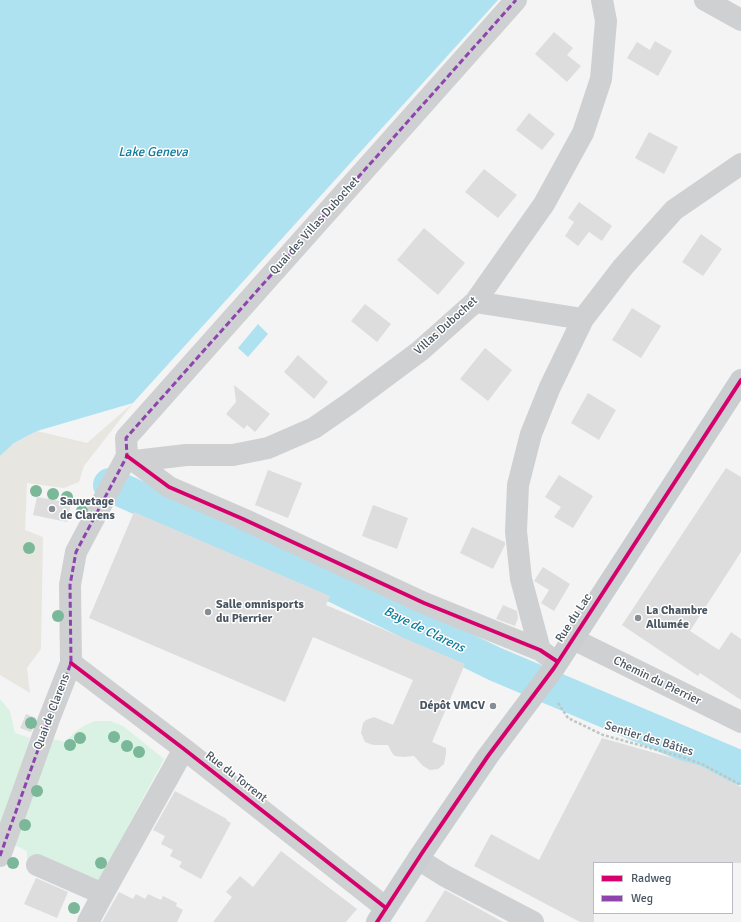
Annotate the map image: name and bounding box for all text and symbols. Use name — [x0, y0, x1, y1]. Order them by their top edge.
water label: Lake Geneva — [118, 145, 188, 161]
street label: Quai des Villas Dubochet — [267, 174, 363, 278]
street label: Villas Dubochet — [411, 294, 481, 358]
place label: Sauvetage de Clarens — [60, 495, 115, 523]
marker: Sauvetage de Clarens — [47, 504, 57, 514]
street label: Rue du Lac — [553, 591, 595, 645]
place label: Salle omnisports du Pierrier — [216, 598, 304, 626]
water label: Baye de Clarens — [381, 604, 467, 656]
place label: La Chambre Allumée — [646, 604, 708, 632]
marker: Salle omnisports du Pierrier — [203, 607, 213, 617]
marker: La Chambre Allumée — [633, 613, 643, 623]
street label: Chemin du Pierrier — [611, 653, 703, 709]
street label: Quai de Clarens — [31, 672, 73, 752]
place label: Dépôt VMCV — [419, 699, 485, 713]
marker: Dépôt VMCV — [488, 701, 498, 711]
street label: Sentier des Bâties — [603, 719, 695, 759]
street label: Rue du Torrent — [202, 748, 270, 806]
legend — [593, 862, 733, 914]
text: Radweg — [631, 871, 671, 886]
text: Weg — [631, 891, 653, 906]

